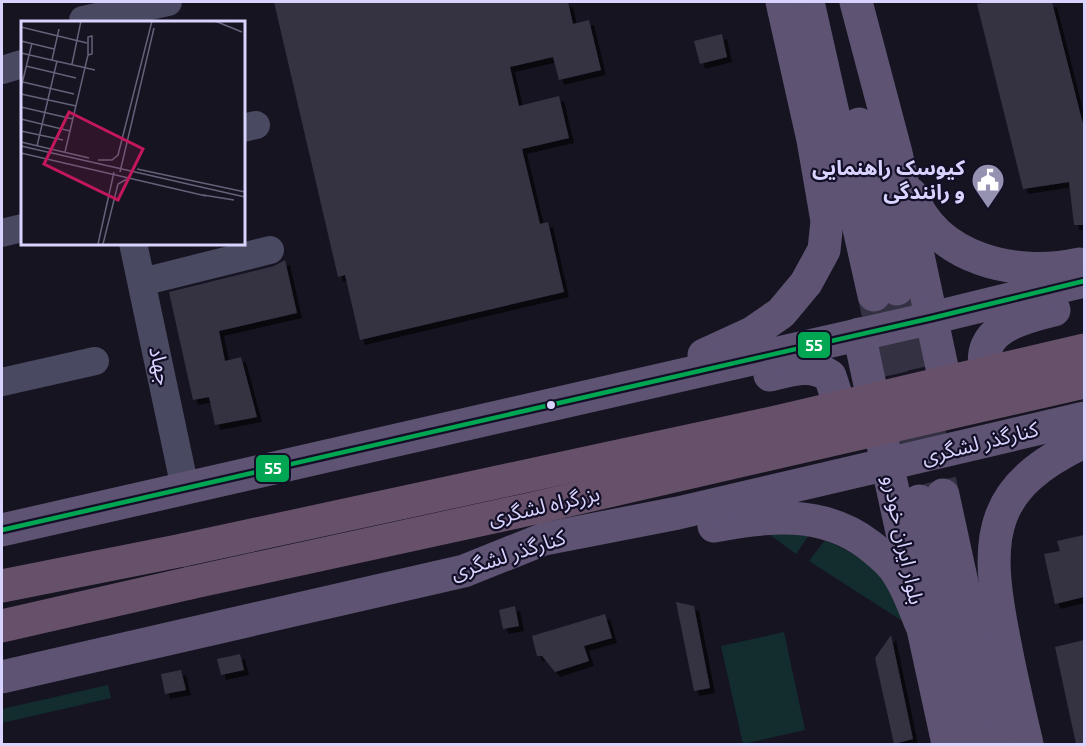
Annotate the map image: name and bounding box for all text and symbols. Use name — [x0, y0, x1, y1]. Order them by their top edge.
inset map — [21, 21, 244, 244]
place label: کیوسک راهنمایی و رانندگی — [812, 154, 965, 204]
public building icon: کیوسک راهنمایی و رانندگی — [970, 162, 1006, 209]
line badge: 55 — [797, 331, 831, 359]
text: 55 — [805, 335, 823, 354]
street label: جهاد — [144, 344, 178, 388]
unlabelled marker — [545, 399, 557, 411]
street label: کنارگذر لشگری — [919, 415, 1041, 469]
line badge: 55 — [255, 454, 290, 483]
text: 55 — [264, 458, 282, 477]
street label: بلوار ایران خودرو — [878, 473, 930, 607]
street label: بزرگراه لشگری — [485, 480, 602, 530]
street label: کنارگذر لشگری — [447, 523, 569, 585]

